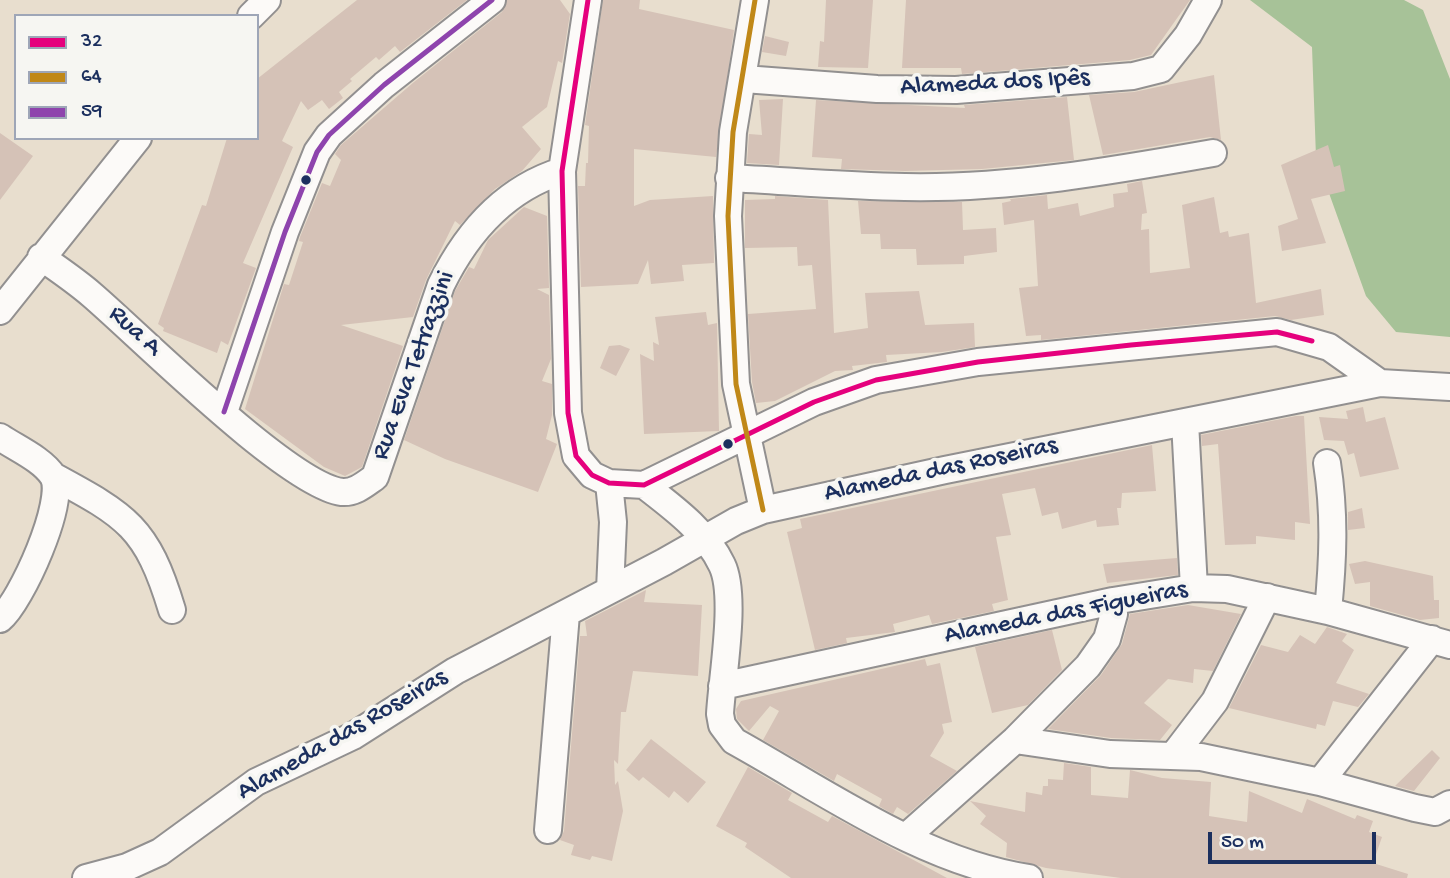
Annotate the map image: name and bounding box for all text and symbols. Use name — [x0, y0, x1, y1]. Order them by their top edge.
legend — [14, 14, 259, 140]
text: 32 — [81, 30, 102, 55]
street label: Alameda dos Ipês — [899, 63, 1091, 105]
text: 64 — [81, 65, 102, 90]
text: 59 — [81, 100, 103, 125]
unlabelled marker — [299, 173, 313, 187]
street label: Rua Eva Tetrazzini — [366, 267, 464, 465]
street label: Rua A — [101, 300, 167, 364]
street label: Alameda das Roseiras — [822, 431, 1060, 511]
unlabelled marker — [721, 437, 735, 451]
street label: Alameda das Figueiras — [942, 575, 1190, 653]
street label: Alameda das Roseiras — [232, 663, 454, 809]
scale bar — [1212, 818, 1380, 862]
text: 50 m — [1221, 831, 1264, 856]

